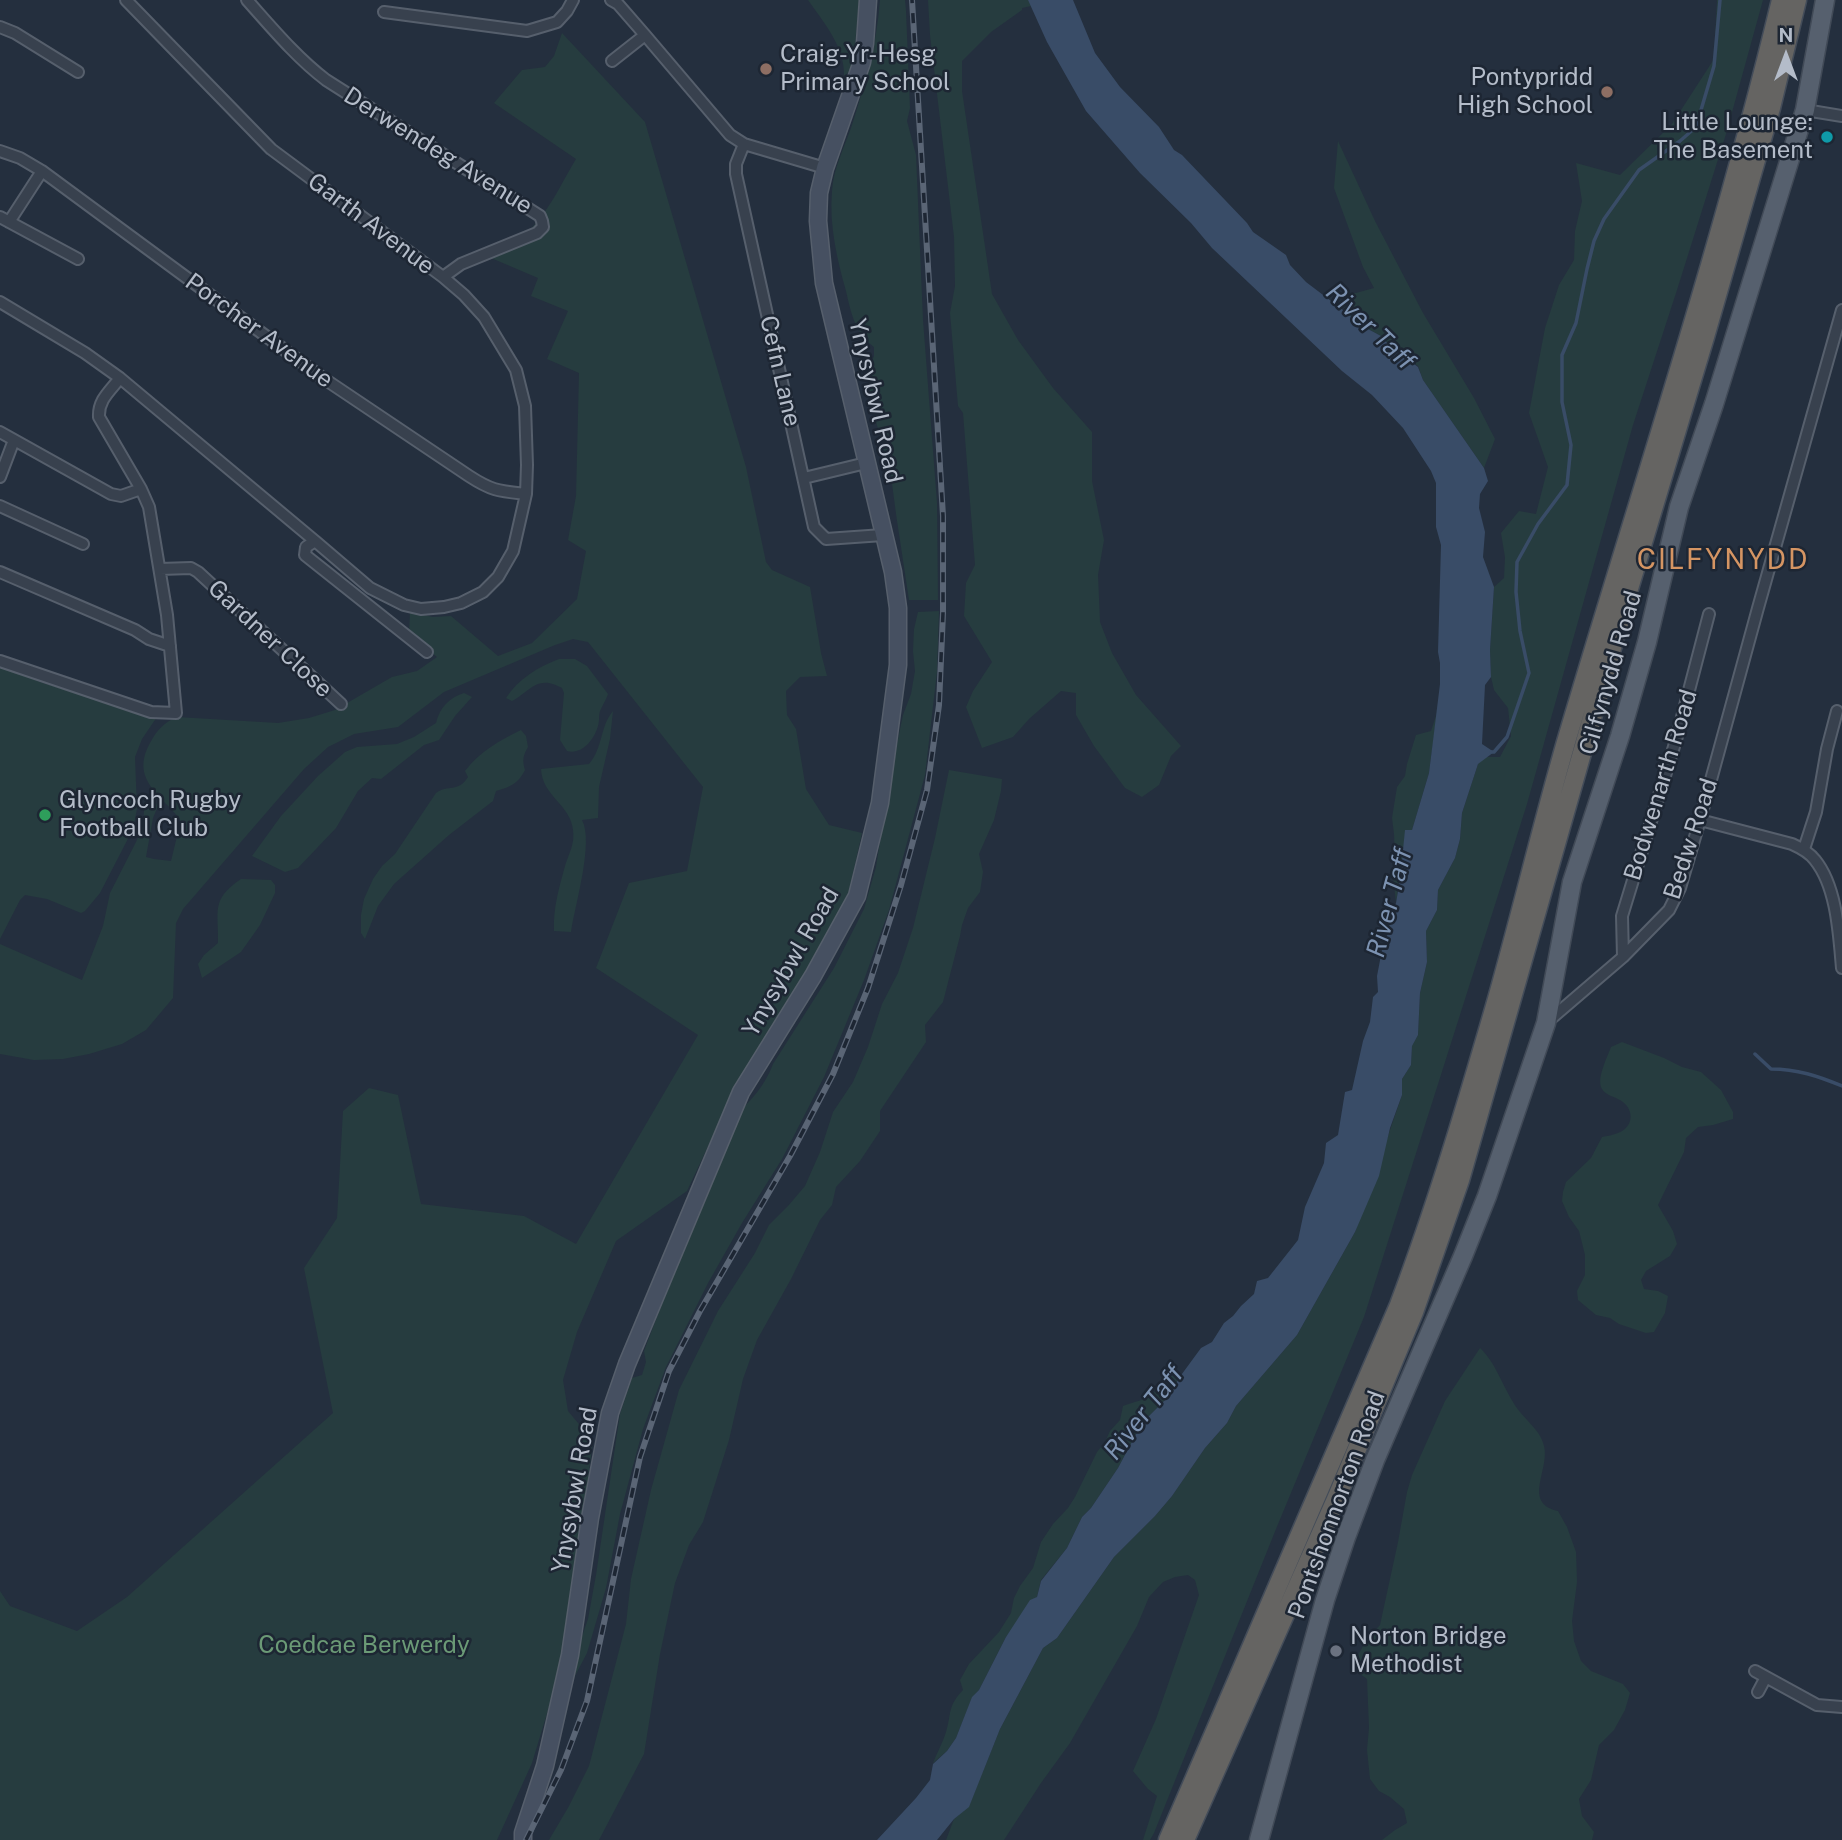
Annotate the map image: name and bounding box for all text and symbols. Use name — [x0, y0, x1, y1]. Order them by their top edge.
north arrow — [1751, 21, 1821, 91]
text: N — [1779, 24, 1793, 46]
place label: Craig-Yr-Hesg Primary School — [780, 41, 950, 97]
marker: Craig-Yr-Hesg Primary School — [758, 61, 774, 77]
place label: Pontypridd High School — [1457, 64, 1593, 120]
street label: Derwendeg Avenue — [338, 81, 538, 221]
marker: Pontypridd High School — [1599, 84, 1615, 100]
place label: Little Lounge: The Basement — [1653, 109, 1813, 165]
marker: Little Lounge: The Basement — [1819, 129, 1835, 145]
street label: Garth Avenue — [302, 167, 440, 281]
street label: Porcher Avenue — [179, 268, 339, 394]
water label: River Taff — [1319, 277, 1421, 377]
street label: Cefn Lane — [753, 313, 807, 429]
street label: Ynysybwl Road — [842, 316, 908, 486]
district label: CILFYNYDD — [1638, 543, 1808, 577]
street label: Gardner Close — [202, 574, 338, 704]
street label: Cilfynydd Road — [1574, 588, 1648, 758]
street label: Bodwenarth Road — [1618, 686, 1704, 884]
street label: Bedw Road — [1658, 775, 1724, 903]
place label: Glyncoch Rugby Football Club — [59, 787, 241, 843]
marker: Glyncoch Rugby Football Club — [37, 807, 53, 823]
water label: River Taff — [1361, 845, 1419, 961]
street label: Ynysybwl Road — [737, 882, 845, 1042]
water label: River Taff — [1097, 1359, 1191, 1467]
street label: Pontshonnorton Road — [1282, 1387, 1392, 1623]
street label: Ynysybwl Road — [546, 1405, 604, 1575]
place label: Norton Bridge Methodist — [1350, 1623, 1507, 1679]
park label: Coedcae Berwerdy — [258, 1632, 470, 1660]
marker: Norton Bridge Methodist — [1328, 1643, 1344, 1659]

